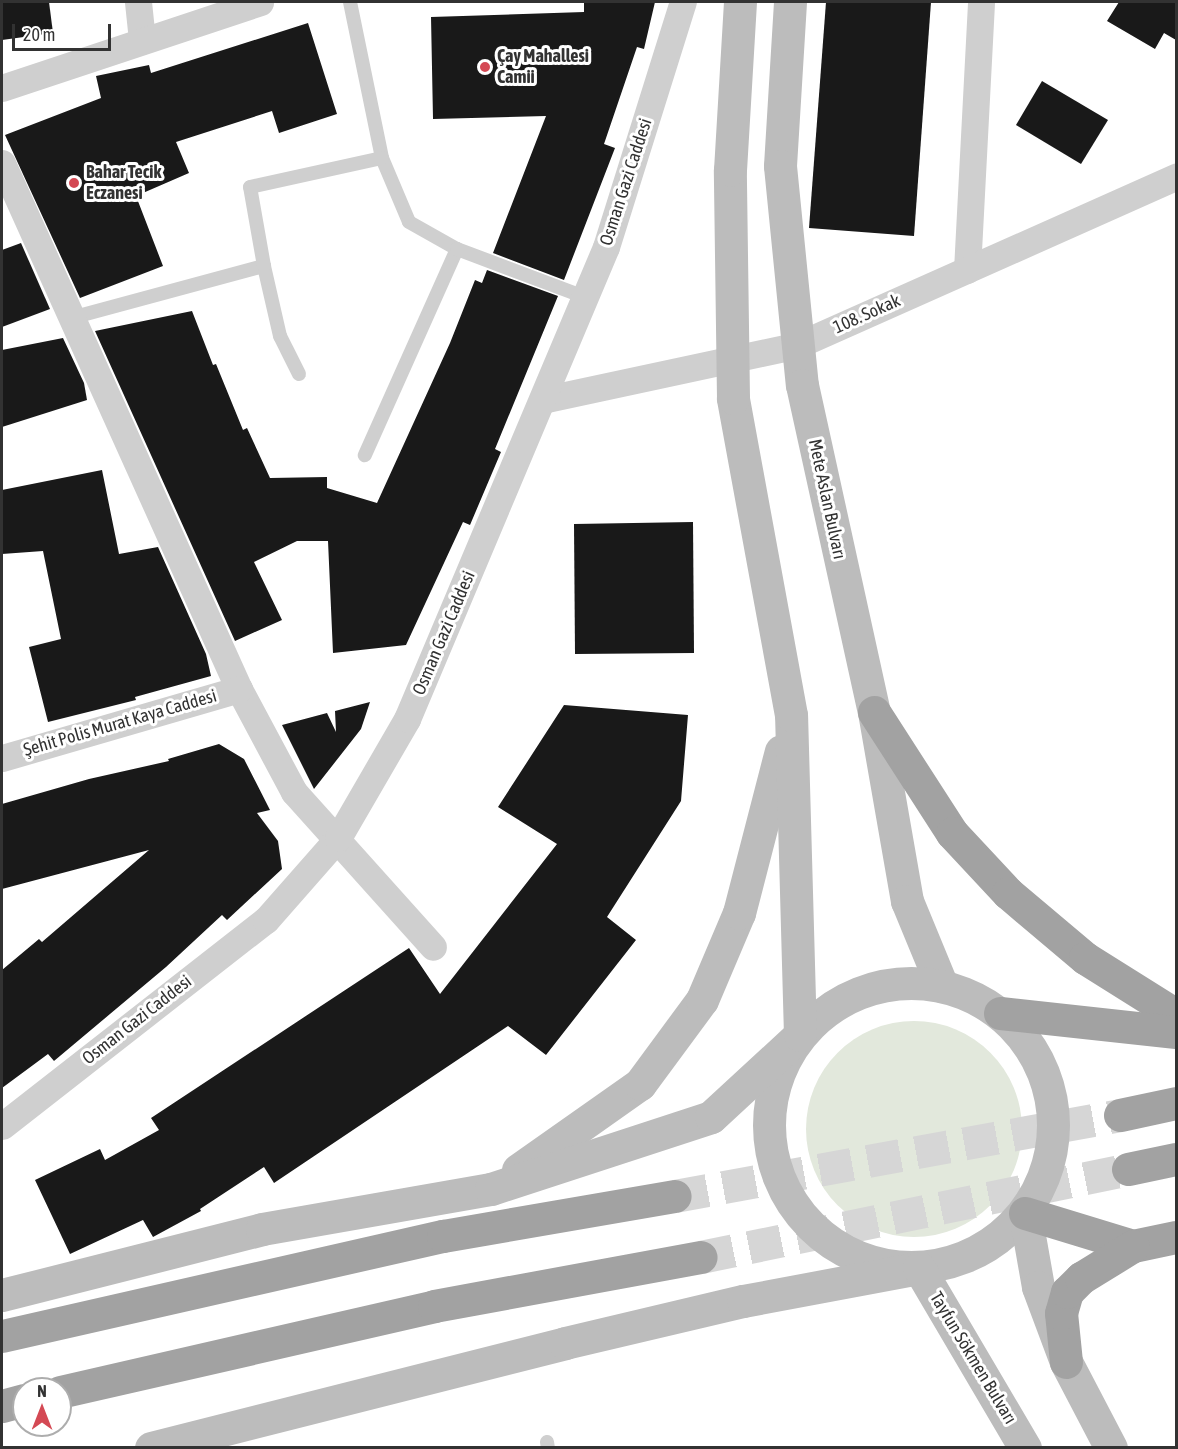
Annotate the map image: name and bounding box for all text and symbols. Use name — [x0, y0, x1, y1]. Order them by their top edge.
scale bar — [15, 12, 114, 50]
text: 20 m — [23, 24, 55, 45]
place label: Çay Mahallesi Camii — [497, 46, 589, 88]
marker: Çay Mahallesi Camii — [478, 60, 492, 74]
street label: Osman Gazi Caddesi — [595, 116, 657, 248]
place label: Bahar Tecik Eczanesi — [86, 162, 161, 204]
marker: Bahar Tecik Eczanesi — [67, 176, 81, 190]
street label: 108. Sokak — [830, 290, 904, 338]
street label: Mete Aslan Bulvarı — [804, 437, 850, 561]
street label: Osman Gazi Caddesi — [408, 568, 480, 698]
street label: Şehit Polis Murat Kaya Caddesi — [21, 685, 219, 761]
street label: Osman Gazi Caddesi — [78, 971, 196, 1069]
street label: Tayfun Sökmen Bulvarı — [925, 1288, 1021, 1428]
north arrow — [12, 1377, 72, 1437]
text: N — [37, 1382, 47, 1400]

